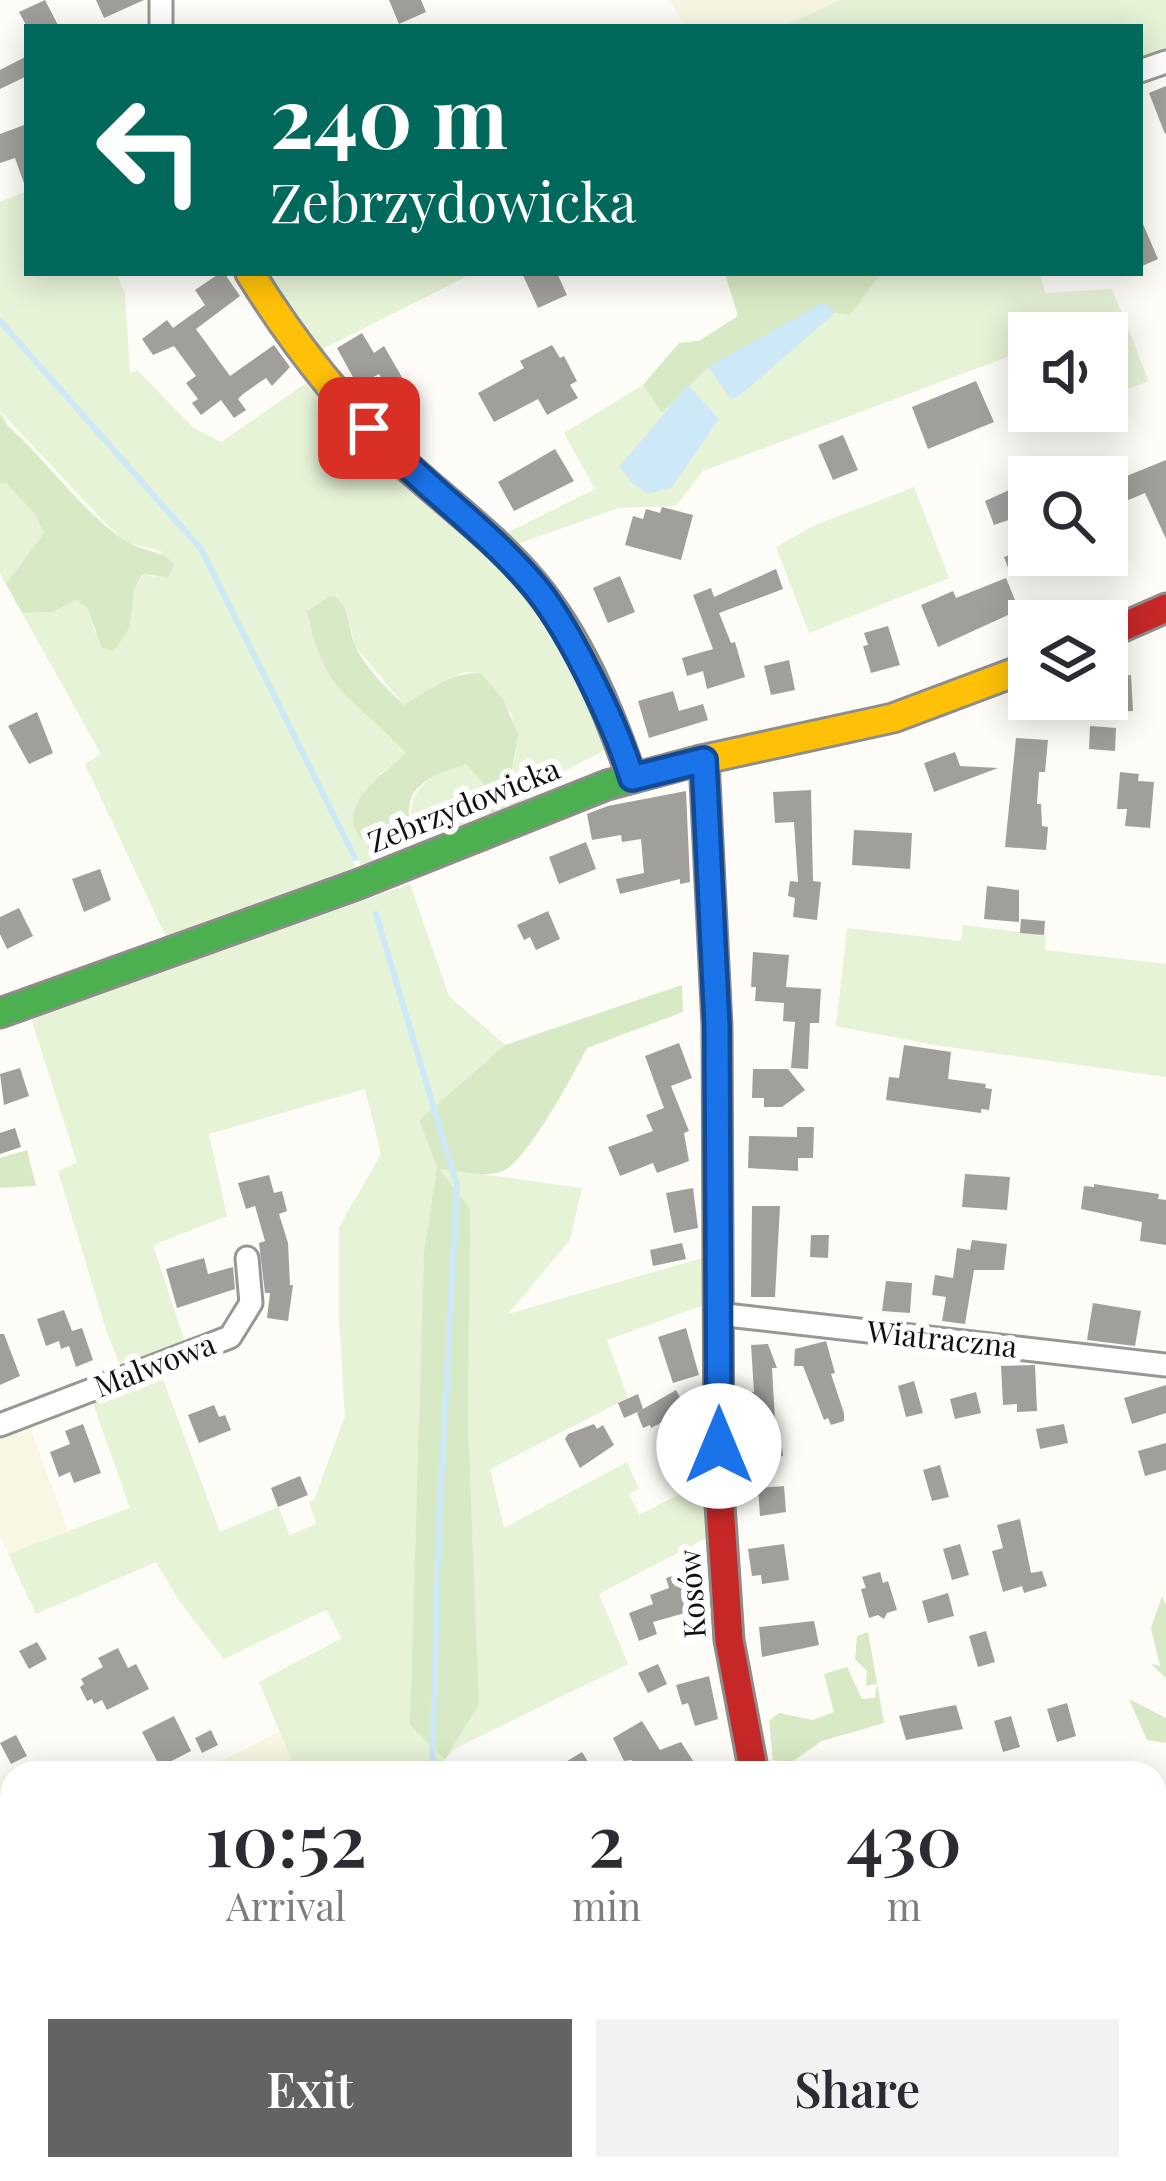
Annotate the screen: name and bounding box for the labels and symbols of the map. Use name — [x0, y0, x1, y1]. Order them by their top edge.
pin — [318, 377, 420, 479]
street label: Zebrzydowicka — [361, 747, 565, 861]
street label: Wiatraczna — [864, 1310, 1019, 1366]
street label: Malwowa — [88, 1323, 221, 1405]
position arrow — [656, 1383, 782, 1509]
street label: Kosów — [668, 1548, 714, 1640]

